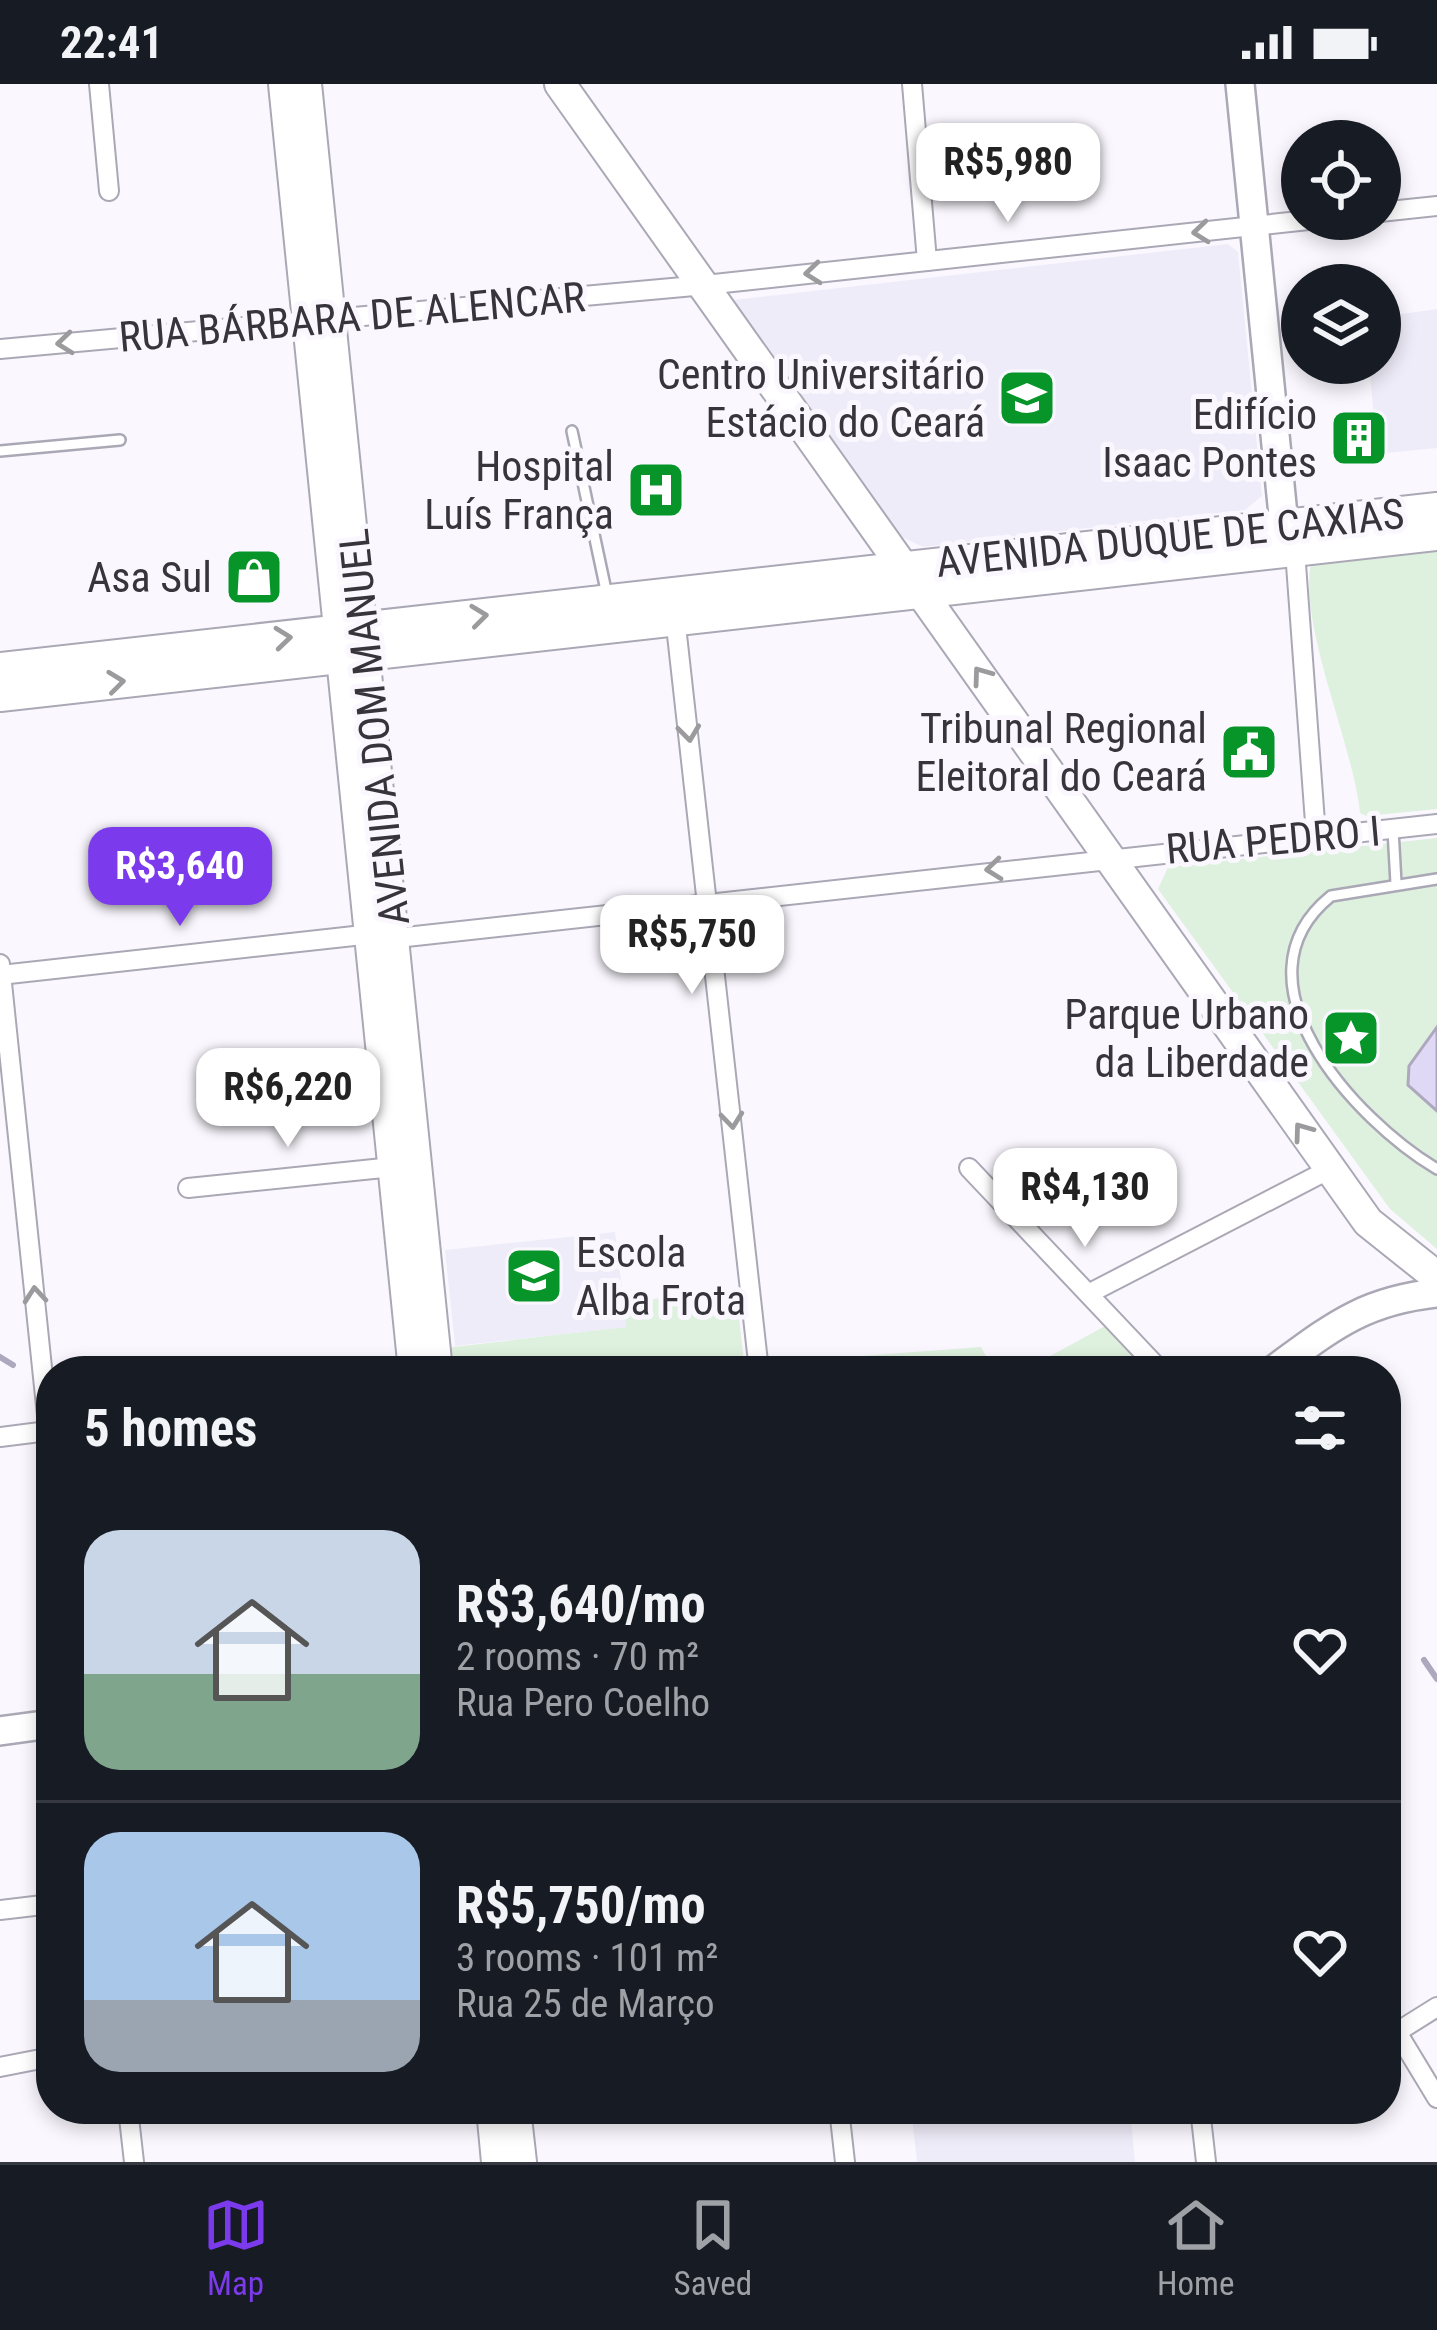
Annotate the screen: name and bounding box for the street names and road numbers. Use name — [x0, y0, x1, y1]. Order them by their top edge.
street label: RUA BÁRBARA DE ALENCAR — [117, 272, 587, 362]
street label: AVENIDA DUQUE DE CAXIAS — [934, 489, 1406, 587]
street label: AVENIDA DOM MANUEL — [329, 526, 419, 928]
street label: RUA PEDRO I — [1164, 806, 1382, 874]

